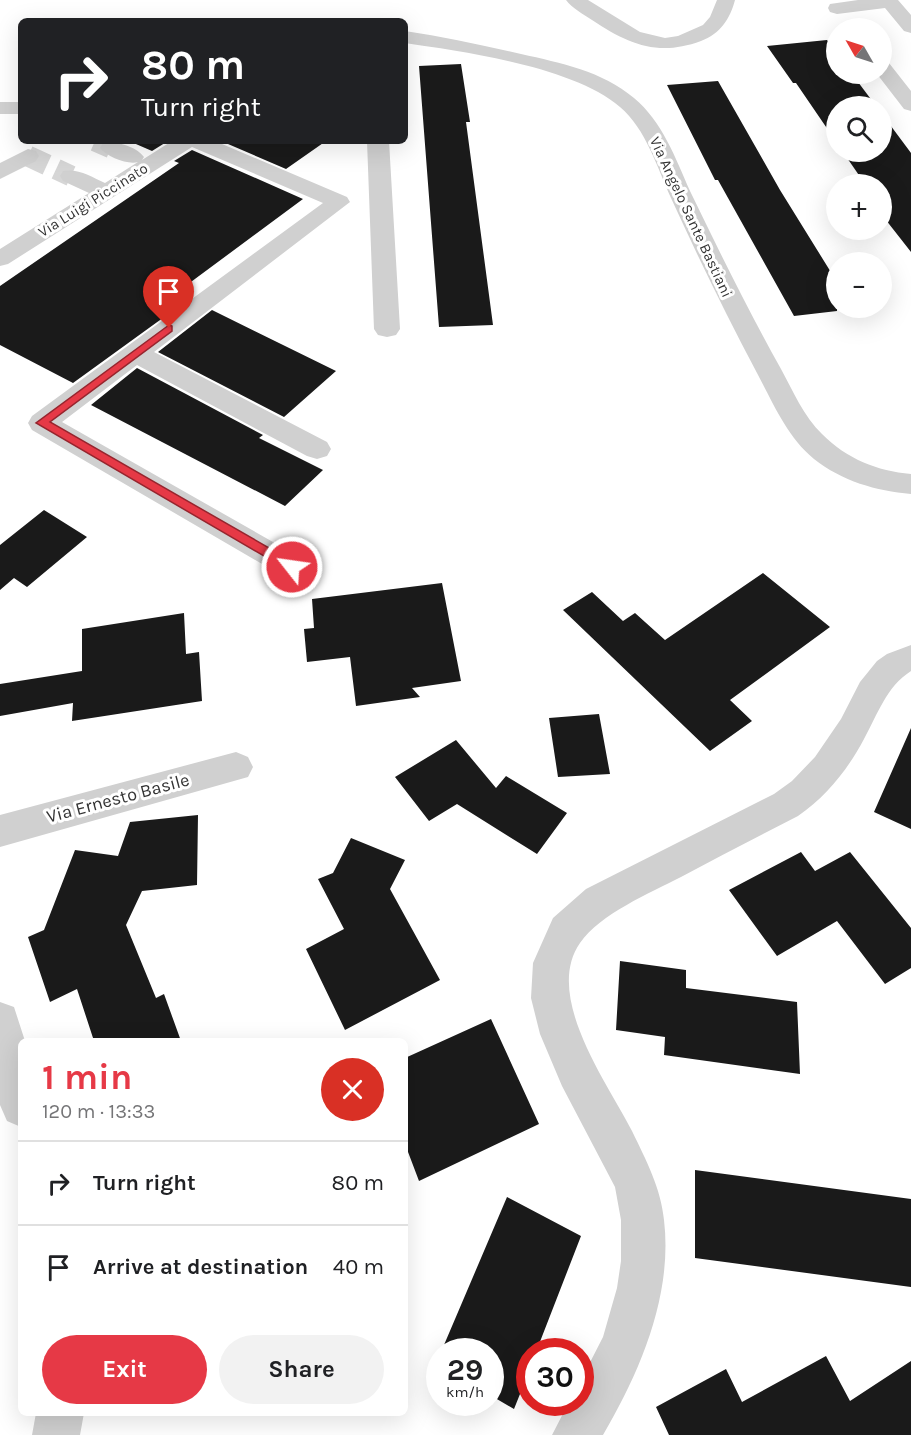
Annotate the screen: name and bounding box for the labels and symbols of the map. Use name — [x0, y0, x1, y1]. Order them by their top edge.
north arrow — [826, 18, 892, 84]
street label: Via Angelo Sante Bastiani — [646, 134, 736, 300]
street label: Via Luigi Piccinato — [35, 159, 151, 241]
pin — [143, 266, 194, 328]
position arrow — [260, 535, 324, 599]
street label: Via Ernesto Basile — [44, 768, 192, 828]
speed limit sign: 30 — [516, 1338, 594, 1416]

